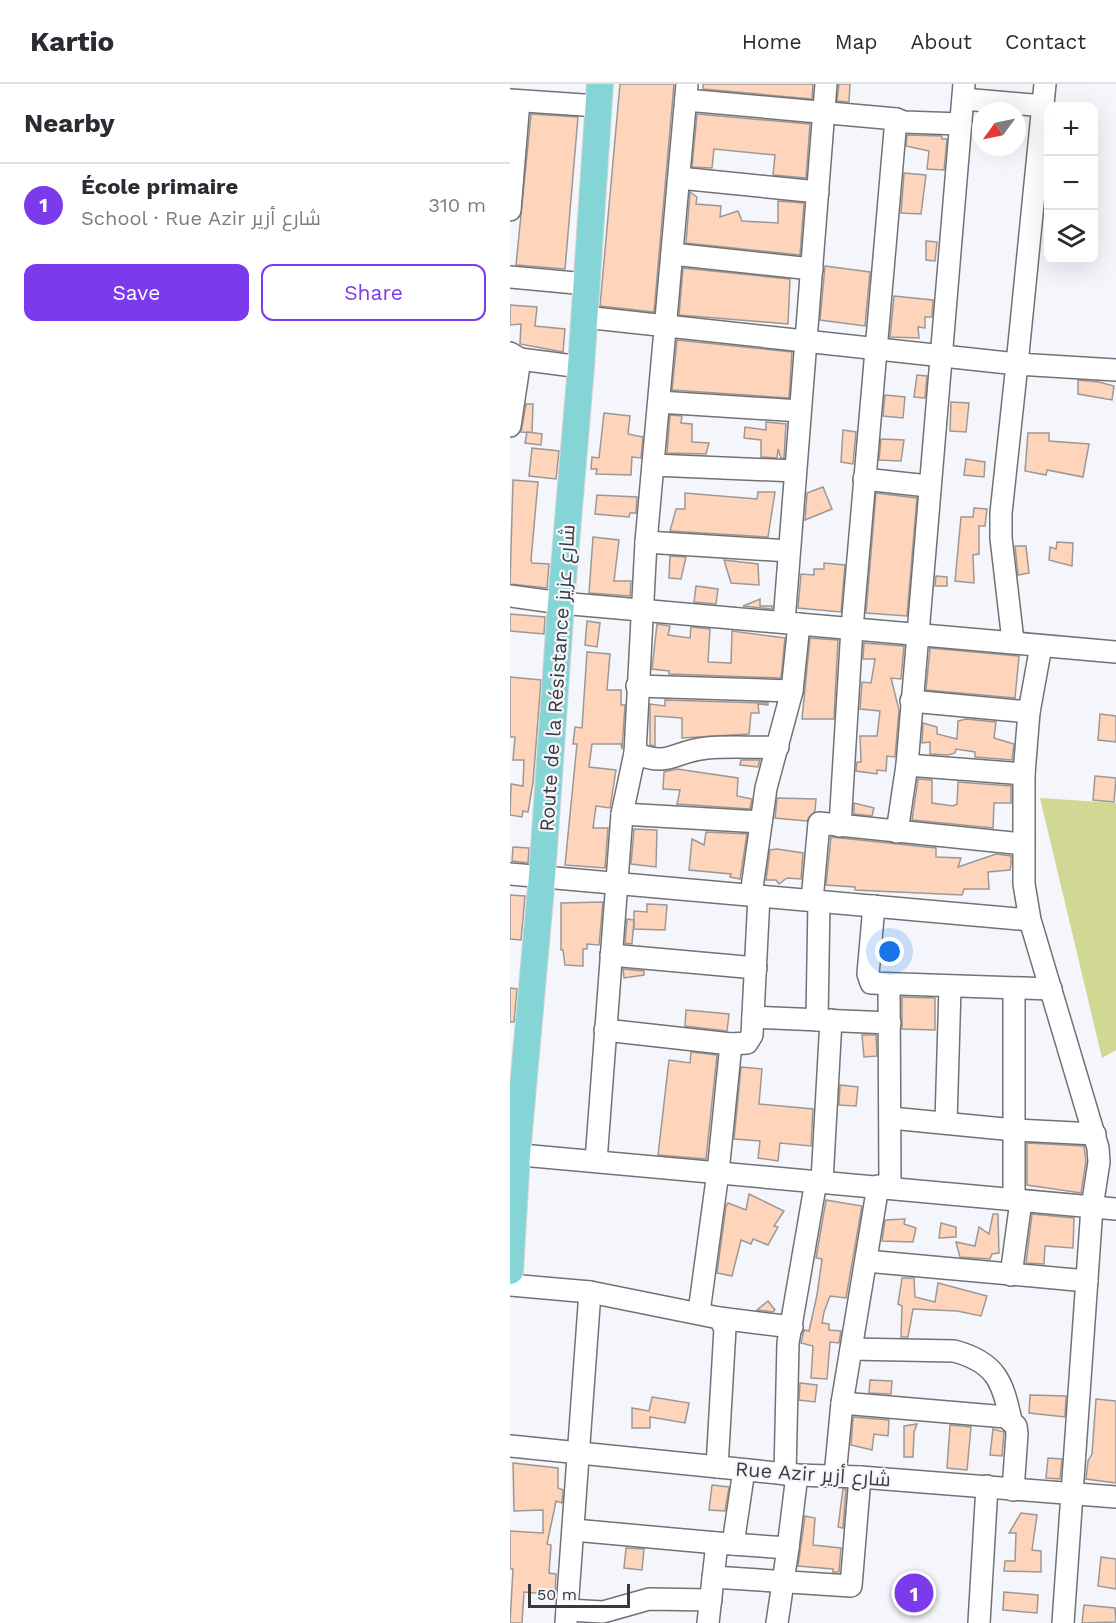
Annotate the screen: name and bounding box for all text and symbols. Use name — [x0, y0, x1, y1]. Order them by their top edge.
text: Kartio — [30, 25, 114, 58]
text: Home — [742, 29, 802, 54]
text: Map — [835, 29, 878, 54]
text: About — [911, 29, 972, 54]
text: Contact — [1005, 29, 1086, 54]
north arrow — [972, 102, 1026, 156]
map controls — [1044, 102, 1098, 264]
button: + — [1044, 102, 1098, 156]
text: Nearby — [24, 108, 115, 138]
button: − — [1044, 156, 1098, 210]
text: École primaire — [81, 174, 238, 199]
text: 1 — [39, 193, 48, 217]
text: 310 m — [428, 193, 486, 217]
text: School · Rue Azir شارع أزير — [81, 206, 321, 230]
button: layers — [1044, 210, 1098, 264]
button: Save — [24, 264, 249, 321]
button: Share — [261, 264, 486, 321]
street label: Route de la Résistance شارع عزيز — [534, 524, 582, 832]
your location — [875, 937, 904, 966]
street label: Rue Azir شارع أزير — [734, 1457, 892, 1493]
pin: 1 — [894, 1570, 934, 1616]
scale bar — [528, 1581, 630, 1608]
text: 50 m — [537, 1585, 577, 1604]

